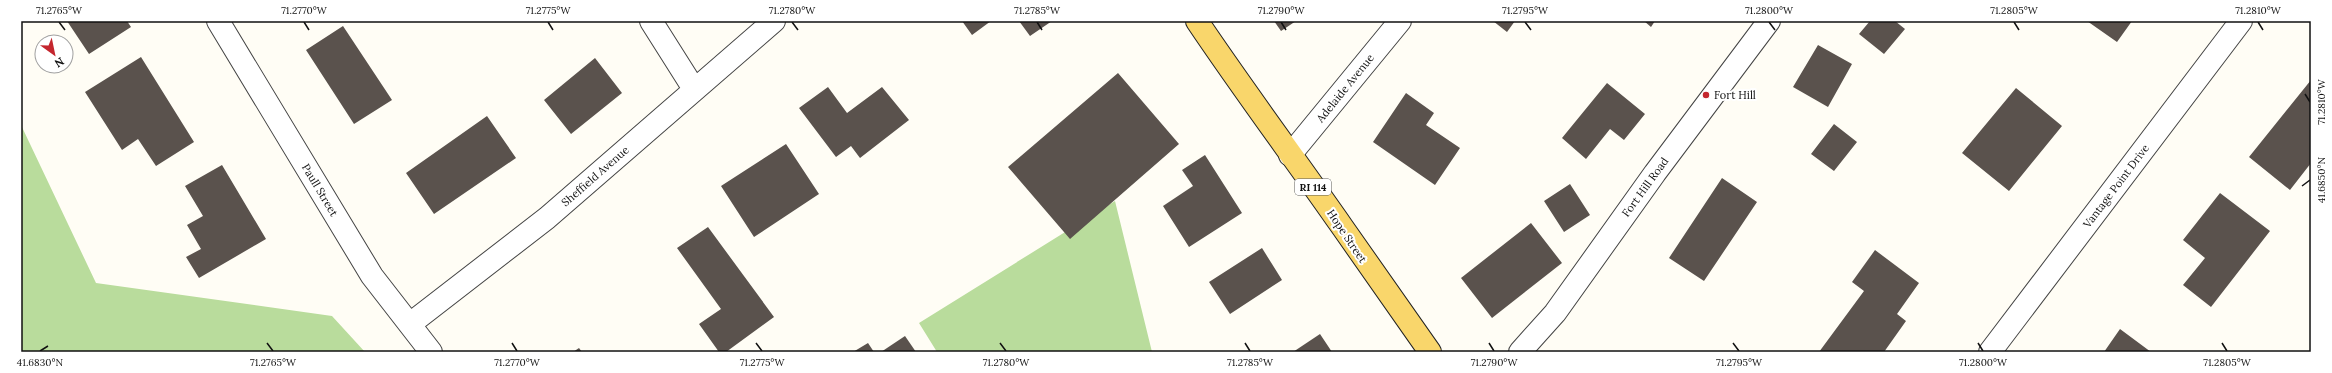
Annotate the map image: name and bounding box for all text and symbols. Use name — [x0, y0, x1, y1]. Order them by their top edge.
text: 71.2765°W — [36, 4, 83, 17]
text: 71.2770°W — [281, 4, 328, 17]
text: 71.2775°W — [526, 4, 571, 17]
text: 71.2780°W — [769, 4, 816, 17]
text: 71.2785°W — [1014, 4, 1061, 17]
text: 71.2790°W — [1258, 4, 1305, 17]
text: 71.2795°W — [1502, 4, 1549, 17]
text: 71.2800°W — [1745, 4, 1794, 17]
text: 71.2805°W — [1990, 4, 2039, 17]
text: 71.2810°W — [2235, 4, 2282, 17]
north arrow — [34, 34, 74, 74]
street label: Adelaide Avenue — [1313, 51, 1377, 126]
text: N — [52, 54, 67, 71]
text: 71.2810°W — [2315, 78, 2328, 125]
place label: Fort Hill — [1714, 88, 1756, 102]
marker: Fort Hill — [1701, 90, 1711, 100]
street label: Vantage Point Drive — [2079, 141, 2152, 231]
street label: Sheffield Avenue — [558, 143, 632, 209]
street label: Fort Hill Road — [1619, 154, 1672, 220]
text: 41.6850°N — [2315, 157, 2328, 203]
street label: Paull Street — [299, 161, 342, 219]
road number: RI 114 — [1295, 179, 1331, 195]
street label: Hope Street — [1324, 207, 1370, 266]
text: 41.6830°N — [17, 356, 64, 369]
text: 71.2765°W — [250, 356, 297, 369]
text: 71.2770°W — [494, 356, 541, 369]
text: 71.2775°W — [740, 356, 785, 369]
text: 71.2780°W — [983, 356, 1030, 369]
text: 71.2785°W — [1227, 356, 1274, 369]
text: 71.2790°W — [1471, 356, 1518, 369]
text: 71.2795°W — [1716, 356, 1763, 369]
text: 71.2800°W — [1959, 356, 2008, 369]
text: 71.2805°W — [2203, 356, 2252, 369]

